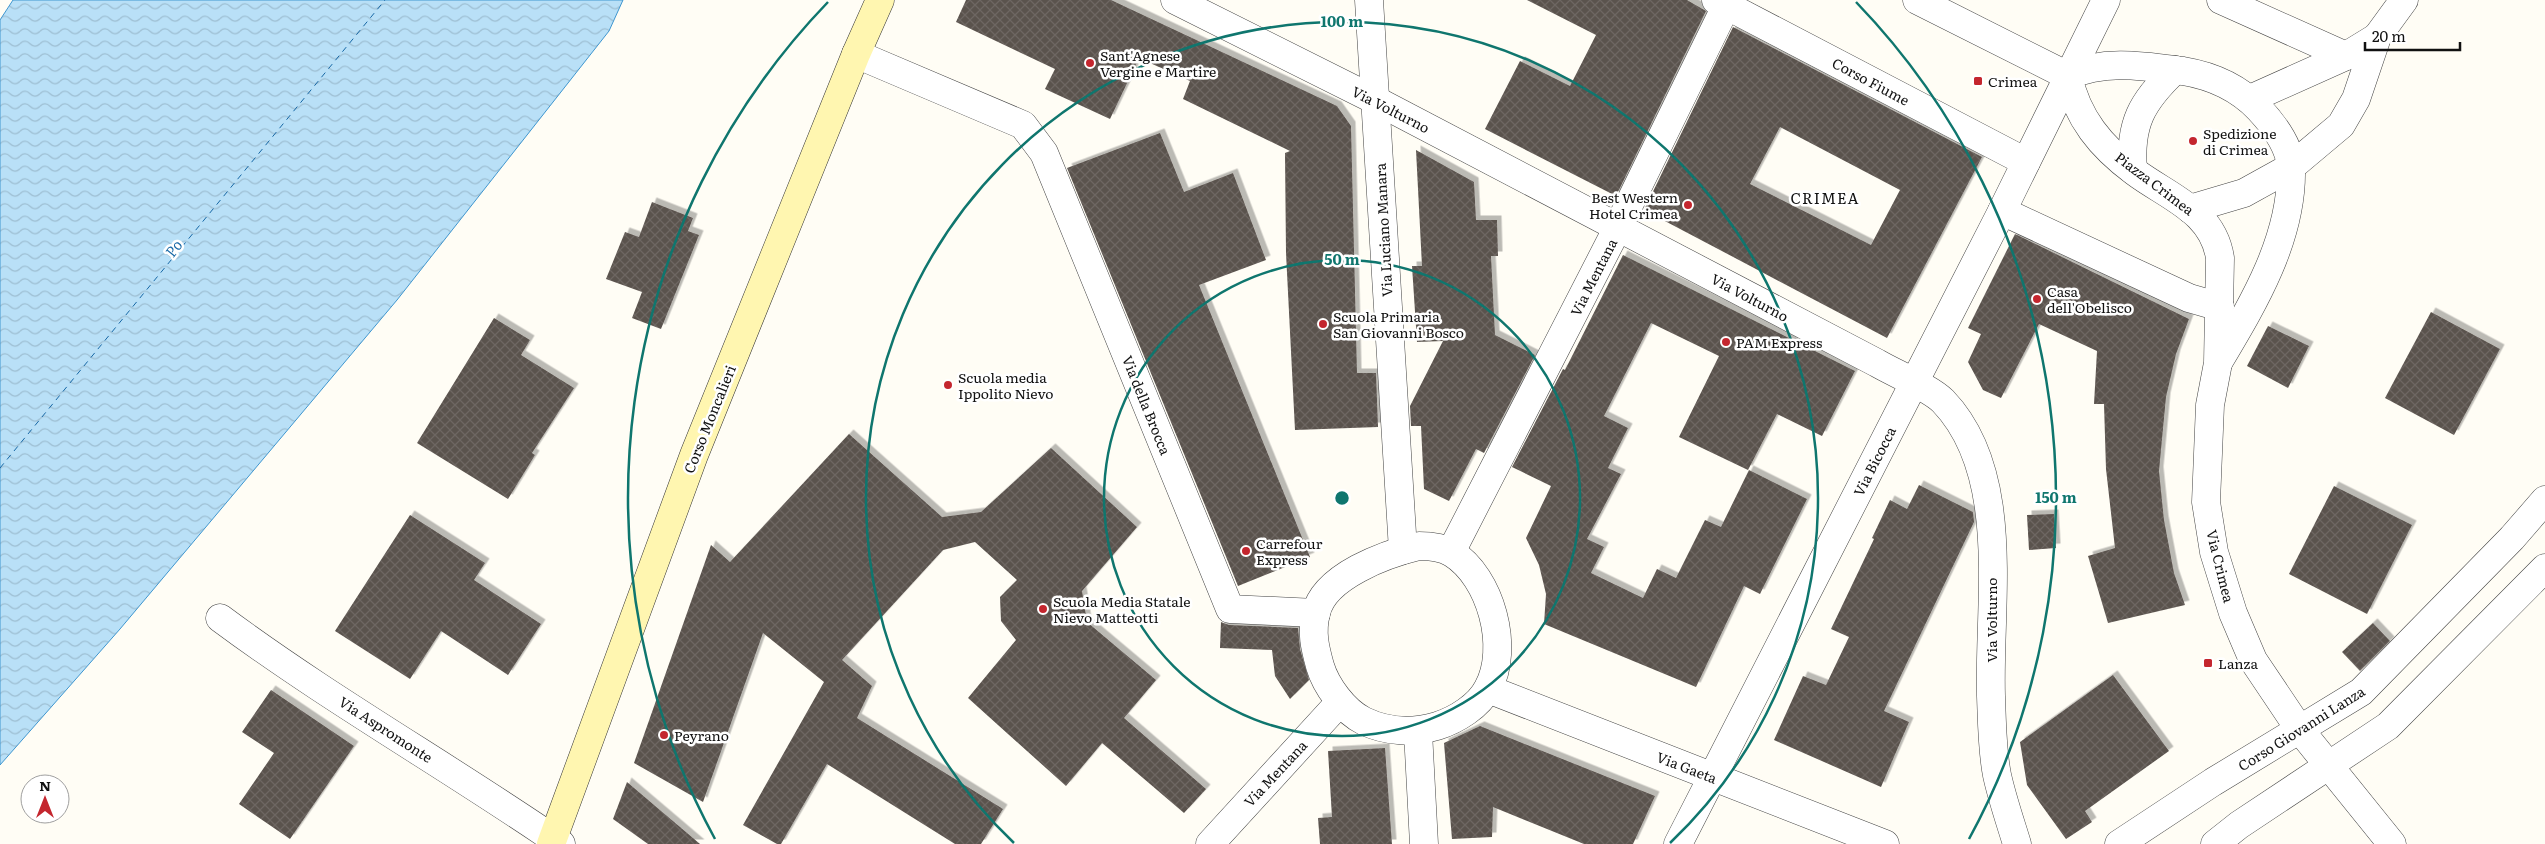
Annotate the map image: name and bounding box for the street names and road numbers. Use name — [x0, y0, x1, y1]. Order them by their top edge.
street label: Corso Fiume — [1829, 52, 1913, 110]
street label: Via Volturno — [1349, 81, 1433, 137]
street label: Piazza Crimea — [2111, 147, 2199, 220]
street label: Via Luciano Manara — [1369, 162, 1396, 297]
street label: Via Mentana — [1565, 234, 1621, 319]
street label: Via Volturno — [1708, 268, 1792, 326]
street label: Via della Brocca — [1118, 352, 1176, 458]
street label: Corso Moncalieri — [678, 362, 740, 476]
street label: Via Bicocca — [1848, 422, 1900, 499]
street label: Via Crimea — [2202, 527, 2240, 605]
street label: Via Volturno — [1981, 577, 2001, 663]
street label: Corso Giovanni Lanza — [2234, 681, 2369, 775]
street label: Via Aspromonte — [335, 691, 437, 767]
street label: Via Mentana — [1239, 735, 1311, 811]
street label: Via Gaeta — [1654, 746, 1721, 788]

